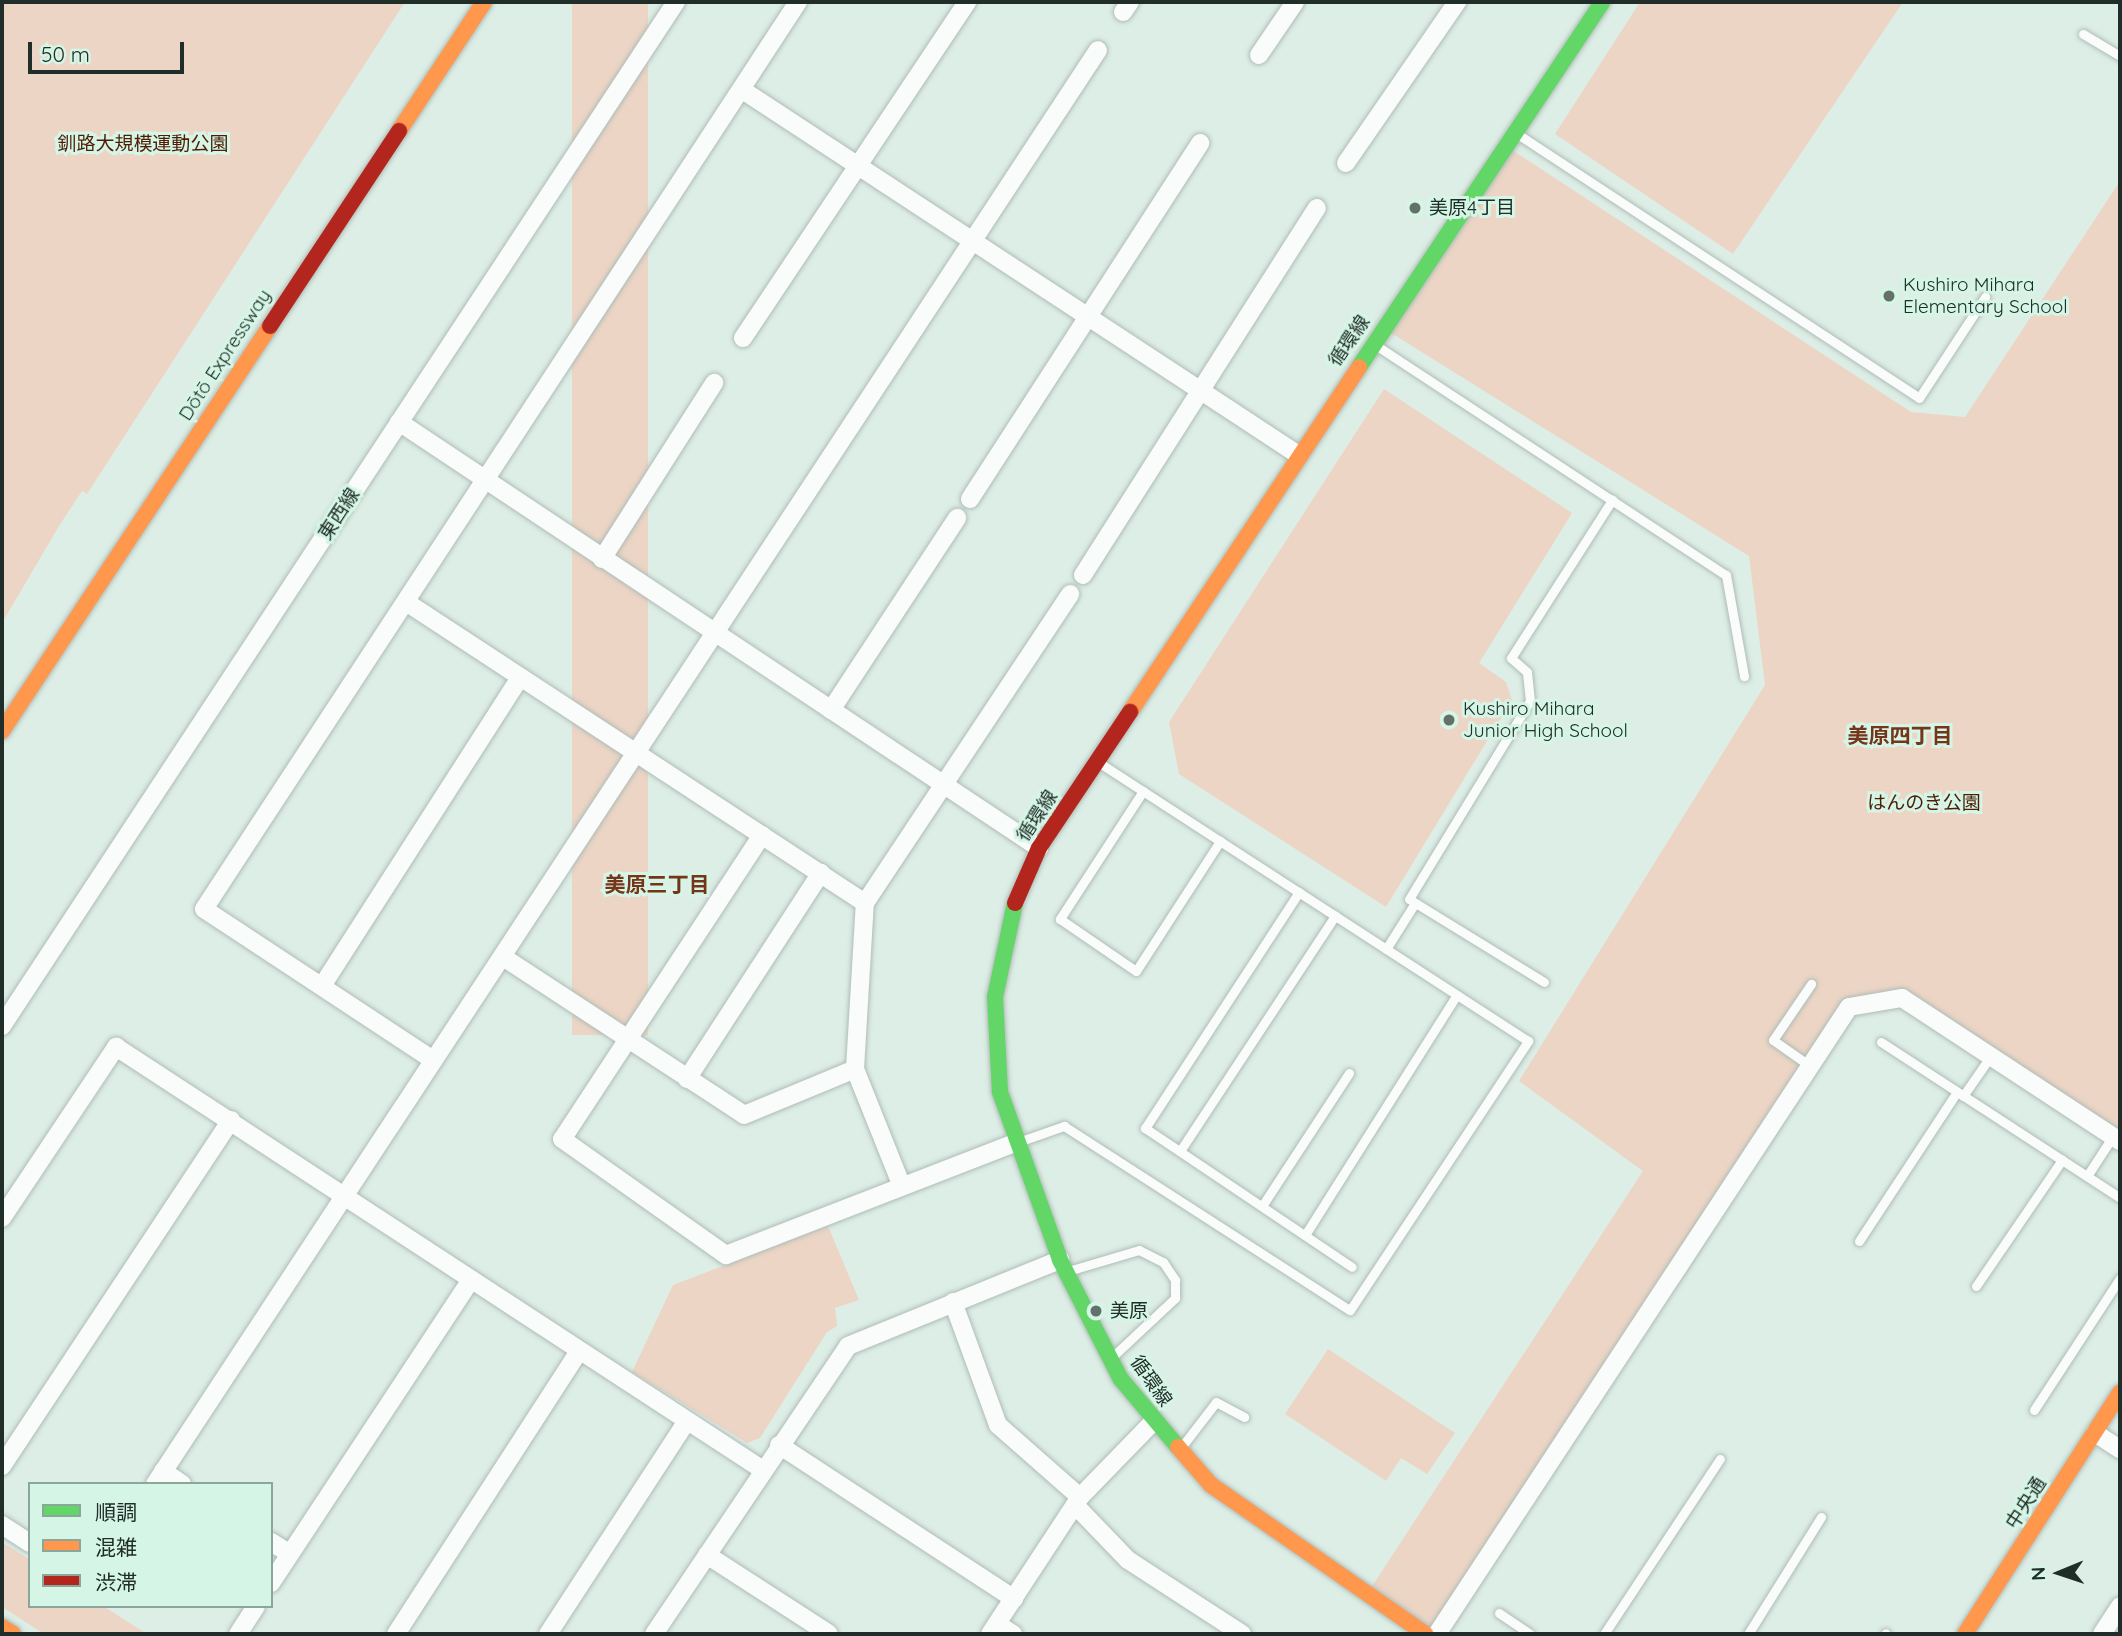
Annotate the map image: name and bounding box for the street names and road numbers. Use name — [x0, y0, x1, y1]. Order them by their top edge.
street label: Dōtō Expressway — [174, 285, 276, 425]
street label: 循環線 — [1324, 311, 1374, 371]
street label: 東西線 — [314, 484, 364, 544]
street label: 循環線 — [1012, 786, 1062, 846]
street label: 循環線 — [1125, 1351, 1177, 1411]
street label: 中央通 — [2001, 1473, 2051, 1533]

